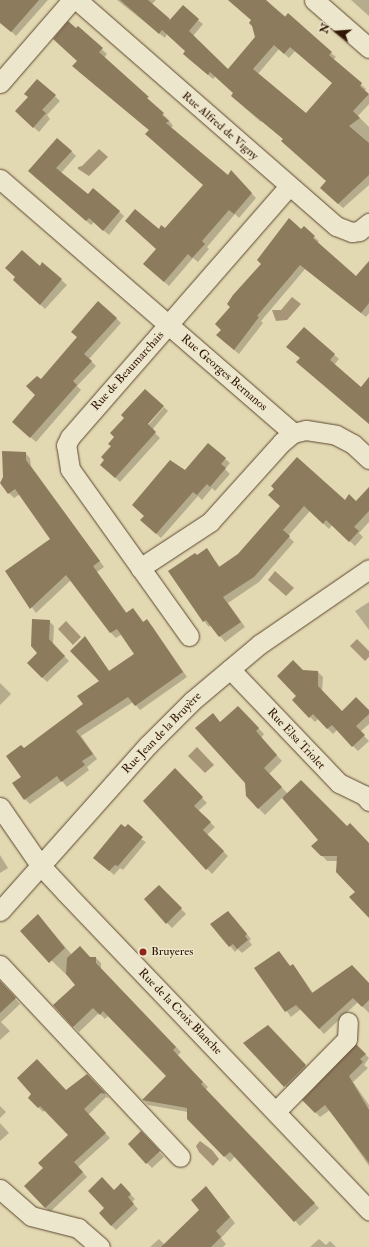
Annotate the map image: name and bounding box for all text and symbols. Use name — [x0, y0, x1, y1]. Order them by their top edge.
north arrow — [317, 12, 357, 52]
text: N — [317, 22, 333, 35]
street label: Rue Alfred de Vigny — [179, 89, 261, 163]
street label: Rue de Beaumarchais — [89, 328, 167, 414]
street label: Rue Georges Bernanos — [178, 332, 270, 414]
street label: Rue Jean de la Bruyère — [119, 689, 205, 777]
street label: Rue Elsa Triolet — [264, 705, 328, 773]
place label: Bruyeres — [151, 945, 193, 959]
marker: Bruyeres — [138, 947, 148, 957]
street label: Rue de la Croix Blanche — [135, 966, 225, 1058]

